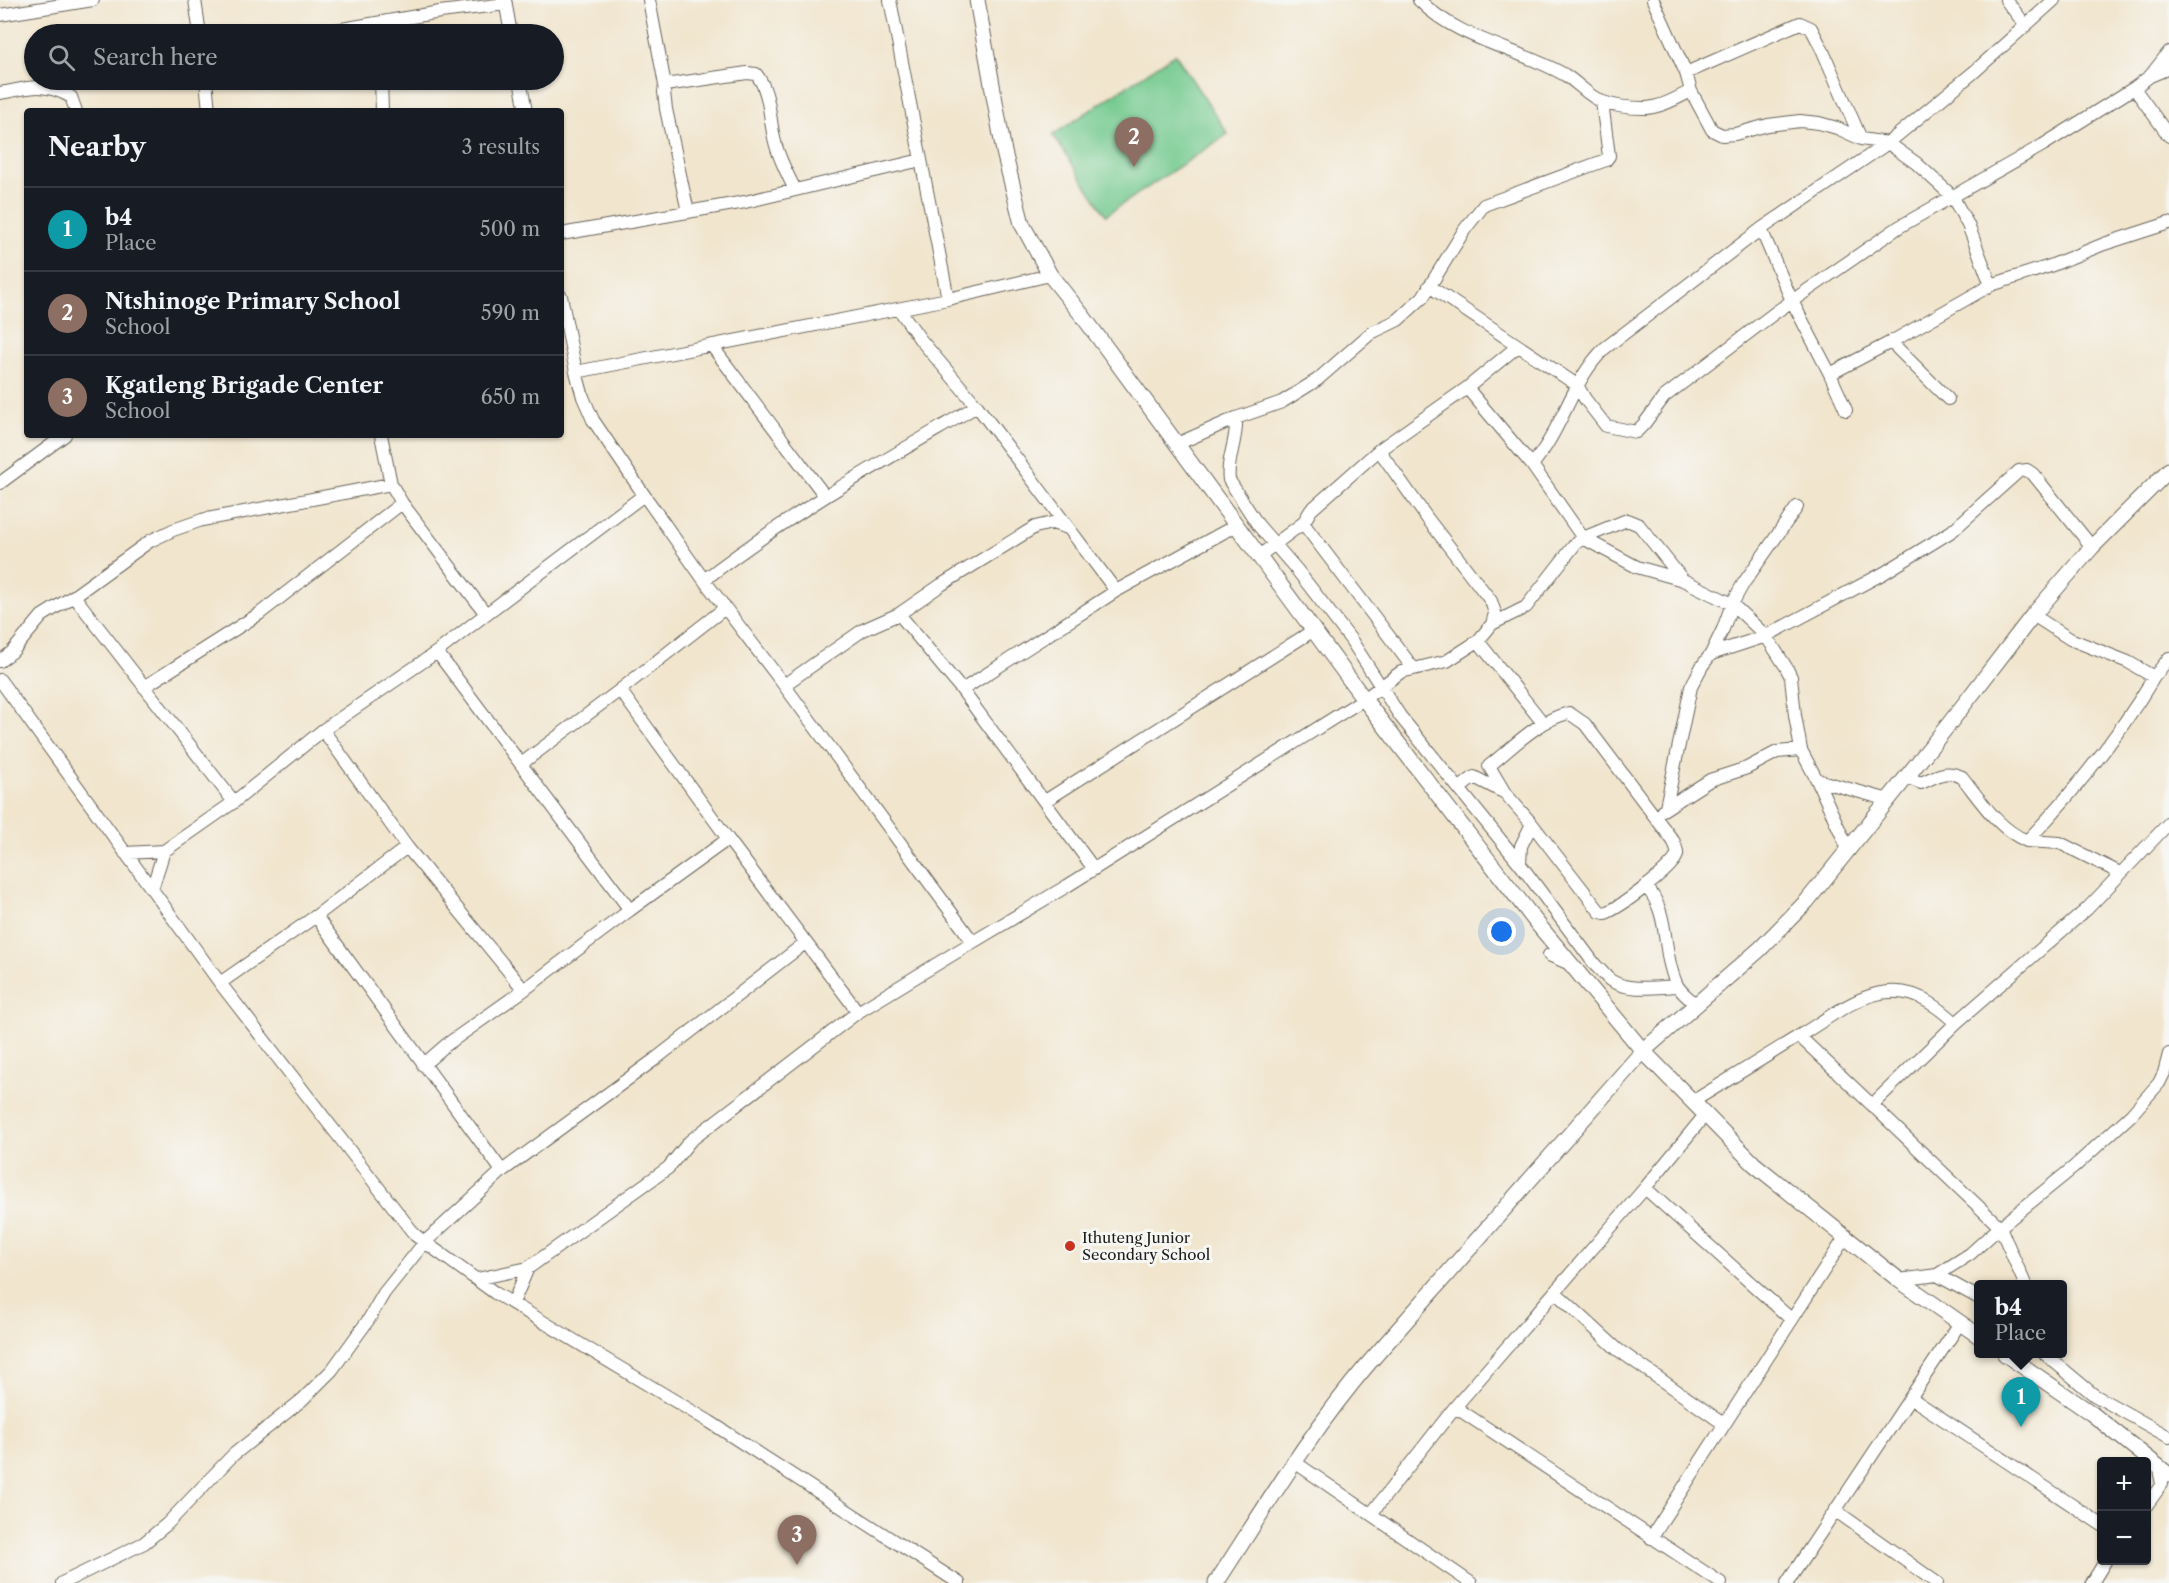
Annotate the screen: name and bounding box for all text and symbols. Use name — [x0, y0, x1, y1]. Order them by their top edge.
search box — [24, 24, 564, 90]
icon: search — [45, 41, 78, 74]
text: Search here — [93, 44, 218, 71]
pin: 2 — [1114, 118, 1154, 167]
text: Nearby — [48, 131, 146, 163]
text: 3 results — [462, 135, 540, 159]
text: b4 — [105, 204, 132, 231]
text: 1 — [63, 217, 72, 241]
text: 500 m — [480, 217, 540, 241]
text: Place — [105, 231, 156, 255]
text: Ntshinoge Primary School — [105, 288, 400, 315]
text: 2 — [62, 301, 73, 325]
text: 590 m — [481, 301, 540, 325]
text: School — [105, 315, 170, 339]
text: Kgatleng Brigade Center — [105, 372, 383, 399]
text: 3 — [62, 385, 73, 409]
text: 650 m — [481, 385, 540, 409]
text: School — [105, 399, 170, 423]
your location — [1487, 917, 1516, 946]
place label: Ithuteng Junior Secondary School — [1082, 1228, 1211, 1264]
marker: Ithuteng Junior Secondary School — [1063, 1239, 1077, 1253]
popup — [1974, 1280, 2067, 1358]
text: b4 — [1995, 1294, 2022, 1321]
text: Place — [1995, 1321, 2046, 1345]
pin: 1 — [2002, 1378, 2040, 1427]
map controls — [2097, 1457, 2151, 1565]
button: + — [2097, 1457, 2151, 1511]
button: − — [2097, 1511, 2151, 1565]
pin: 3 — [778, 1516, 816, 1565]

